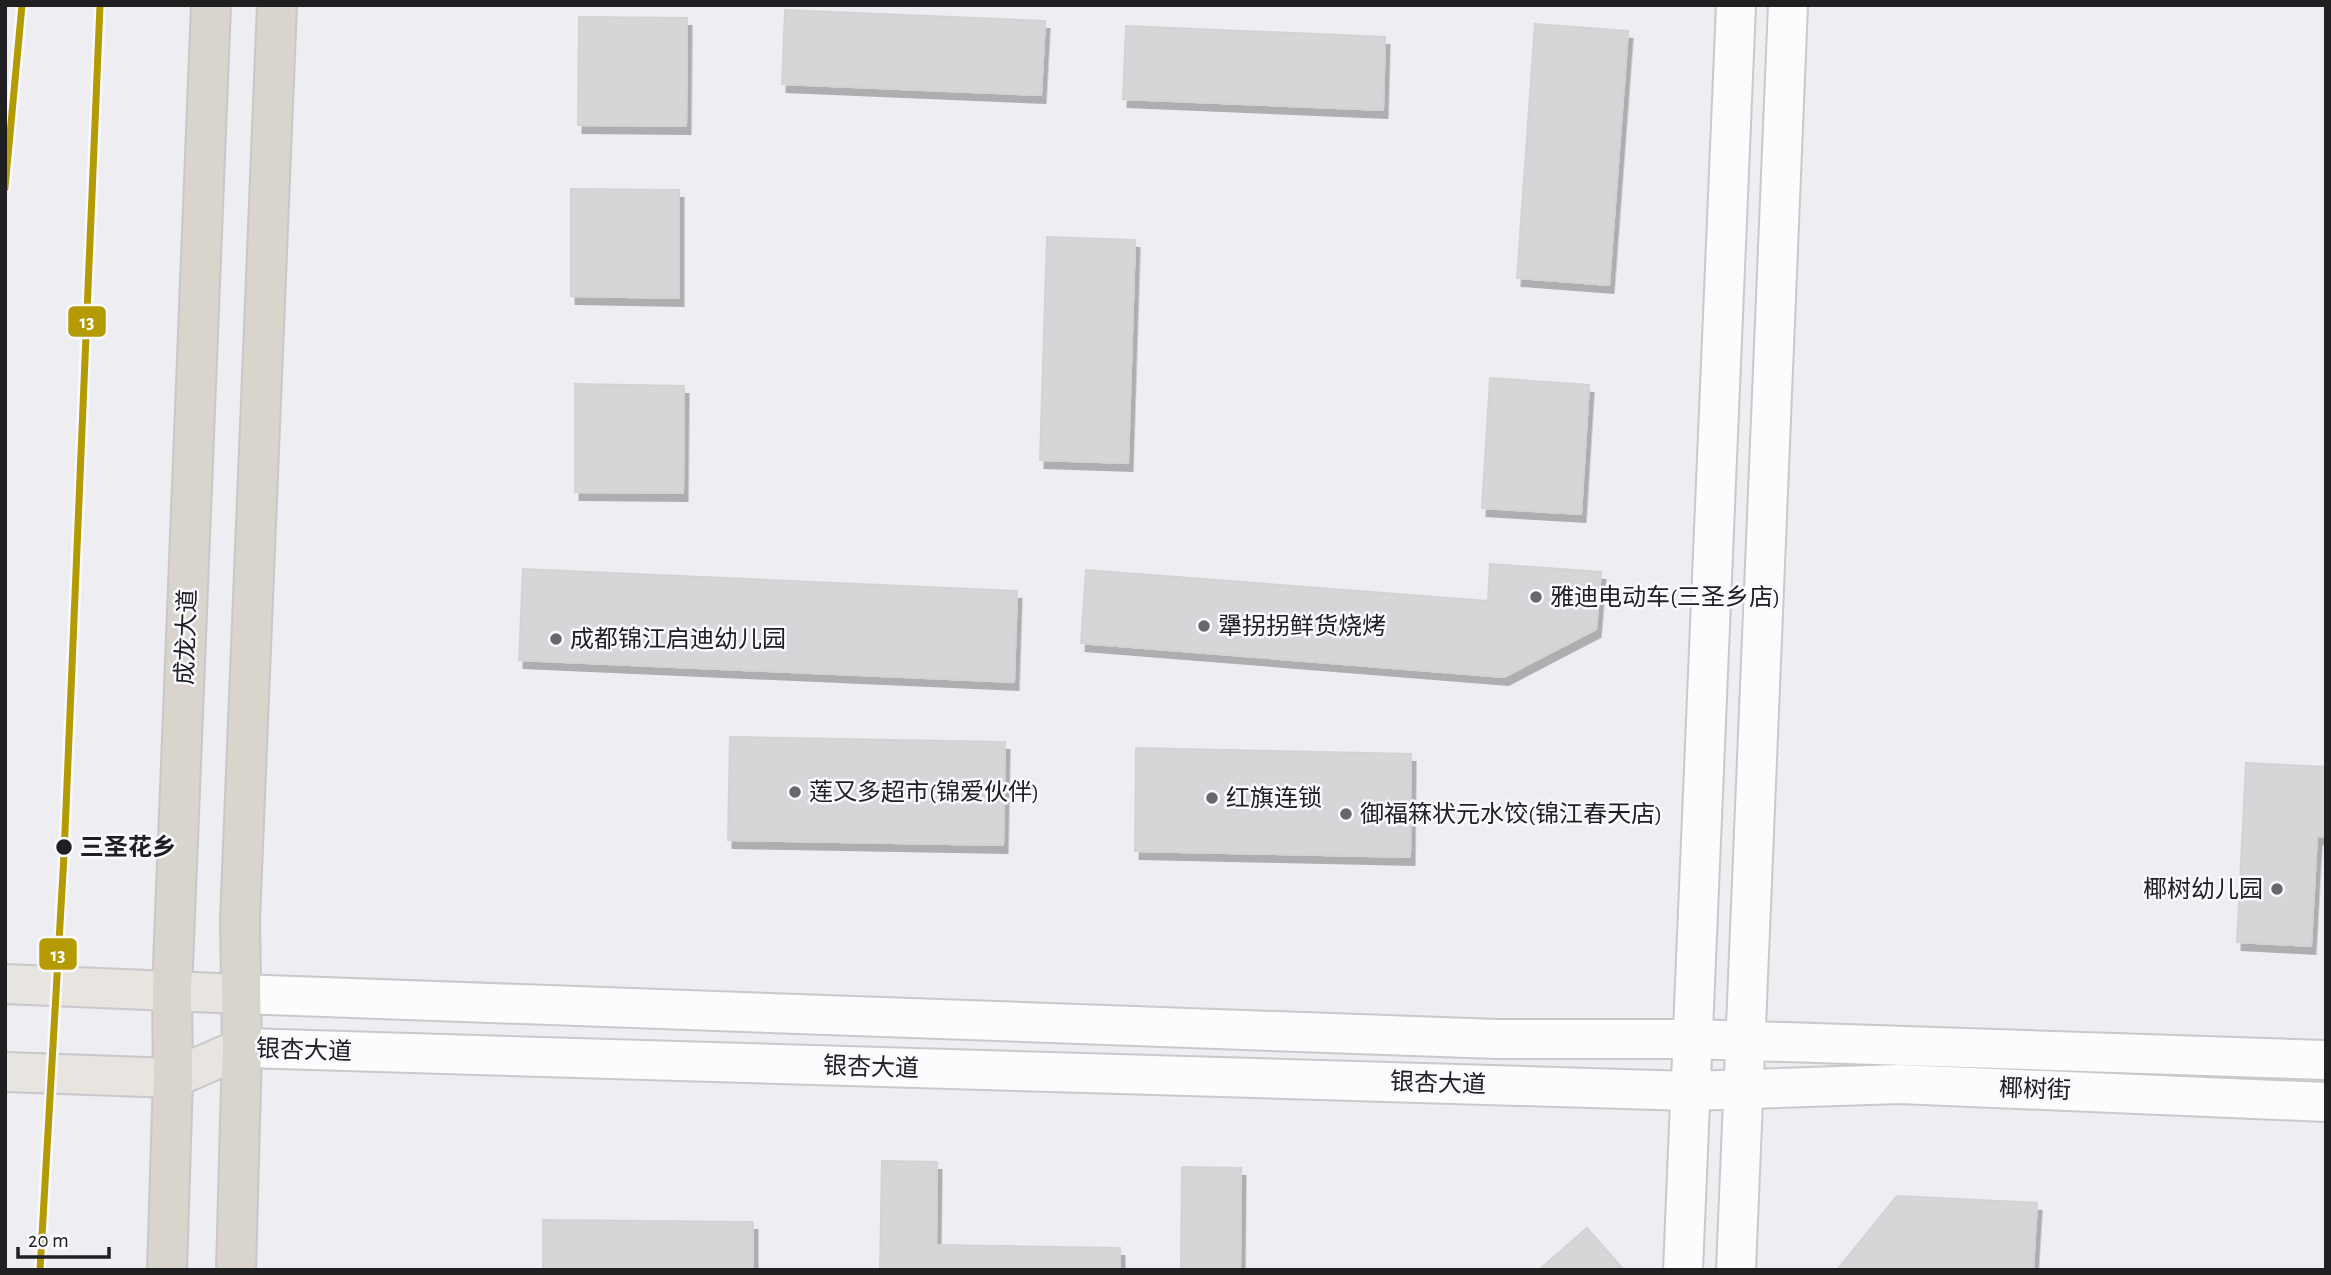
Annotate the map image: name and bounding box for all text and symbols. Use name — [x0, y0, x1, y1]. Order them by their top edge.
line badge: 13 — [67, 305, 107, 338]
text: 13 — [79, 313, 95, 332]
place label: 雅迪电动车(三圣乡店) — [1550, 584, 1780, 610]
street label: 成龙大道 — [171, 589, 201, 685]
marker: 雅迪电动车(三圣乡店) — [1528, 589, 1544, 605]
place label: 犟拐拐鲜货烧烤 — [1218, 613, 1386, 639]
marker: 犟拐拐鲜货烧烤 — [1196, 618, 1212, 634]
place label: 成都锦江启迪幼儿园 — [570, 626, 786, 652]
marker: 成都锦江启迪幼儿园 — [548, 631, 564, 647]
place label: 莲又多超市(锦爱伙伴) — [809, 779, 1039, 805]
marker: 莲又多超市(锦爱伙伴) — [787, 784, 803, 800]
place label: 红旗连锁 — [1226, 785, 1322, 811]
marker: 红旗连锁 — [1204, 790, 1220, 806]
place label: 御福箖状元水饺(锦江春天店) — [1360, 801, 1662, 827]
marker: 御福箖状元水饺(锦江春天店) — [1338, 806, 1354, 822]
place label: 三圣花乡 — [80, 834, 176, 860]
marker: 三圣花乡 — [54, 837, 74, 857]
place label: 椰树幼儿园 — [2143, 876, 2263, 902]
marker: 椰树幼儿园 — [2269, 881, 2285, 897]
line badge: 13 — [38, 937, 78, 971]
text: 13 — [50, 946, 66, 965]
street label: 银杏大道 — [256, 1035, 352, 1065]
street label: 银杏大道 — [823, 1052, 919, 1082]
street label: 银杏大道 — [1390, 1068, 1486, 1098]
street label: 椰树街 — [1999, 1075, 2071, 1103]
scale bar — [18, 1216, 108, 1260]
text: 20 m — [28, 1230, 69, 1251]

